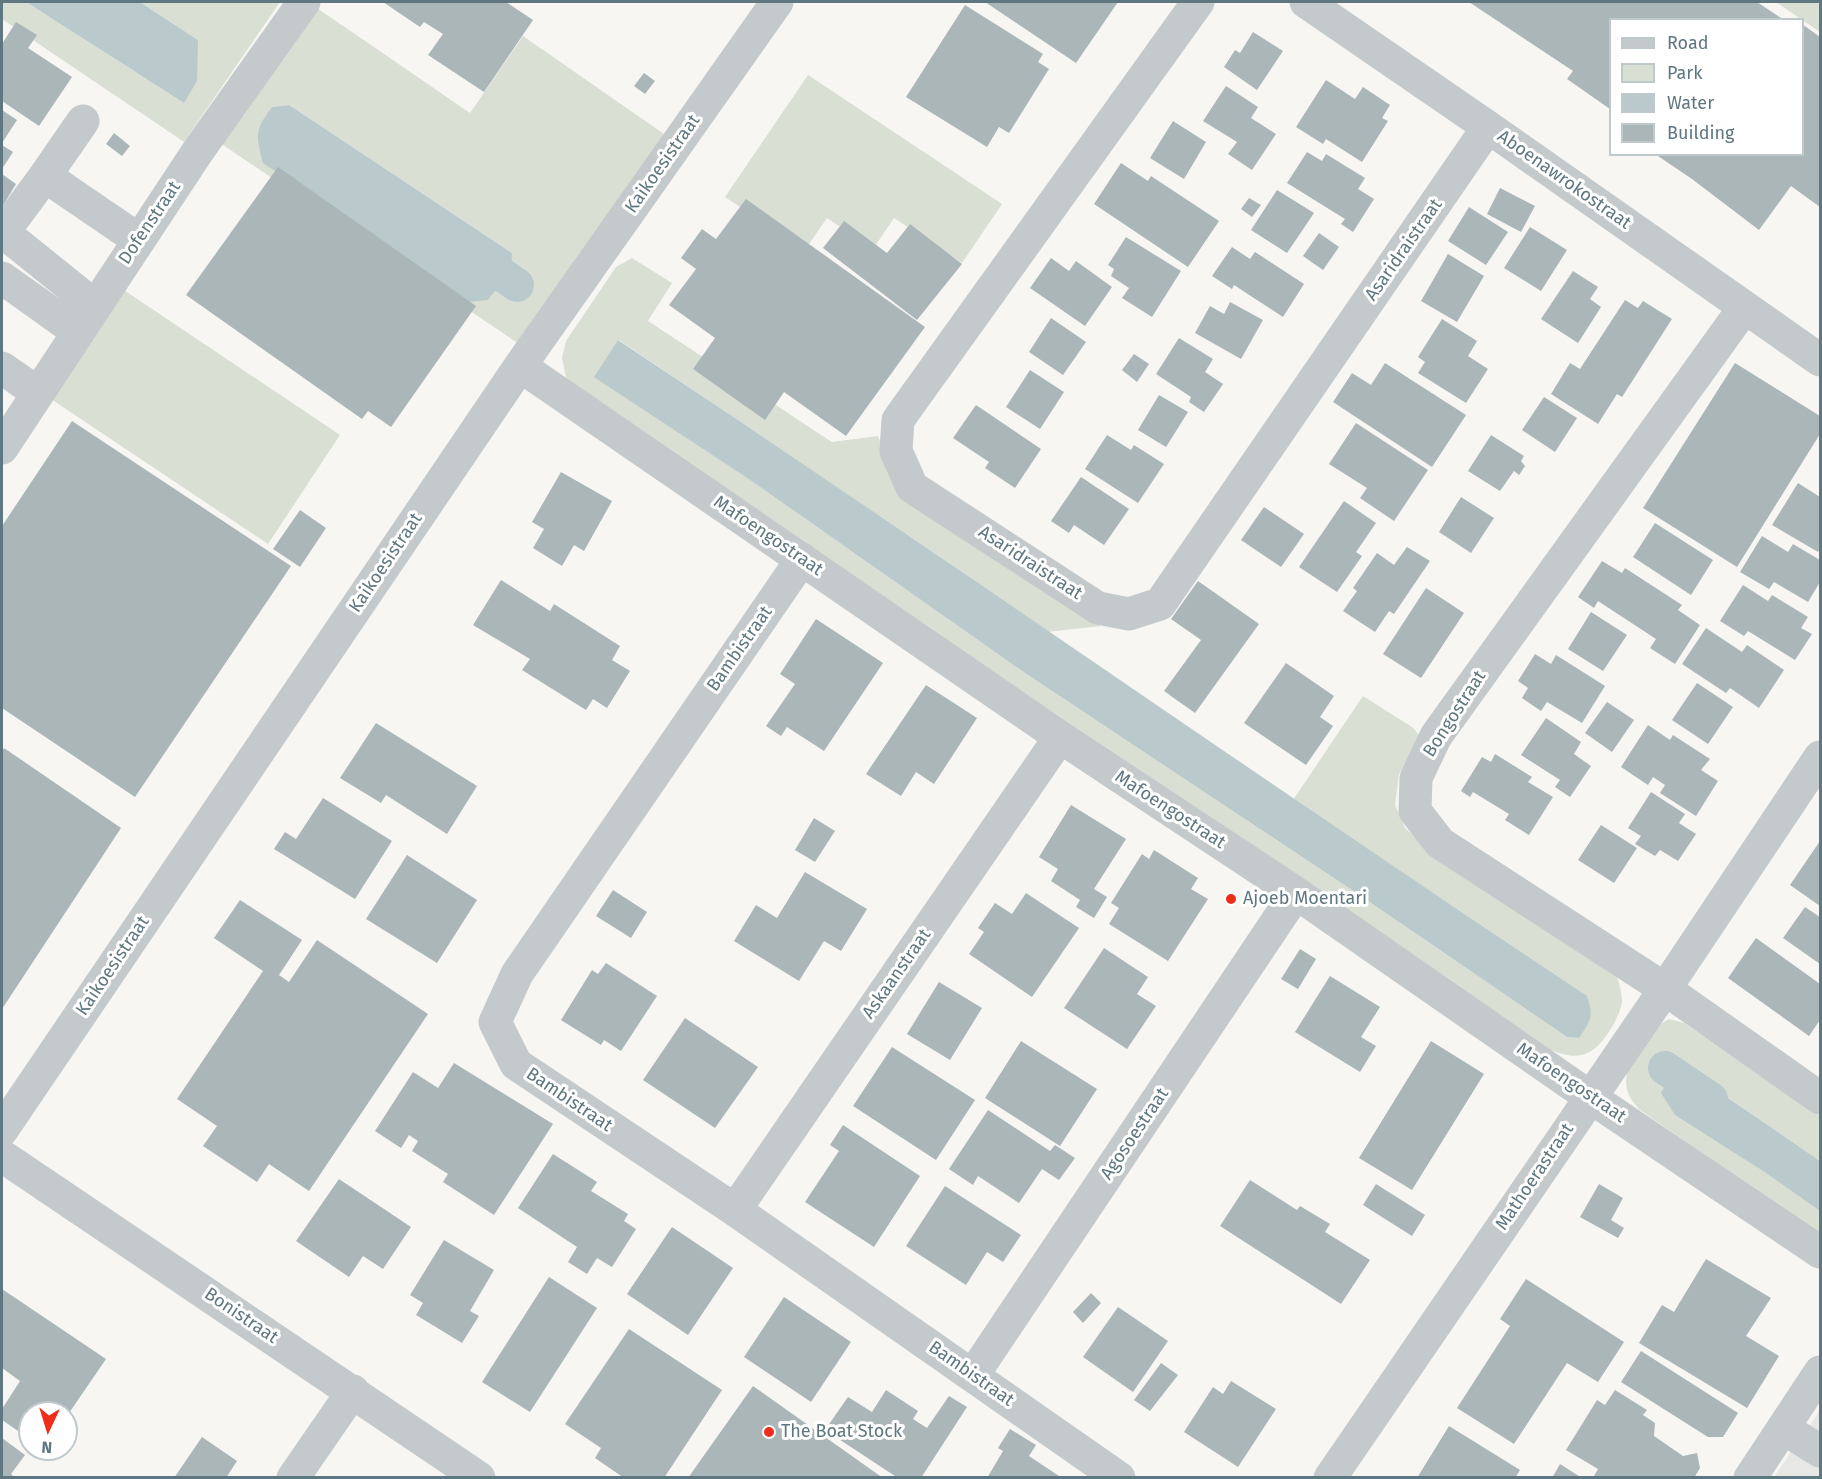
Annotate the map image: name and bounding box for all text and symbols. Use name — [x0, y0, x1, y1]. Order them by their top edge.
legend — [1609, 18, 1804, 156]
text: Road — [1667, 32, 1709, 54]
text: Park — [1667, 62, 1702, 84]
text: Water — [1667, 92, 1714, 114]
street label: Kaikoesistraat — [621, 111, 705, 217]
text: Building — [1667, 122, 1734, 144]
street label: Aboenawrokostraat — [1493, 126, 1635, 234]
street label: Dofenstraat — [114, 177, 186, 269]
street label: Asaridraistraat — [1361, 195, 1447, 305]
street label: Mafoengostraat — [709, 491, 827, 581]
street label: Kaikoesistraat — [345, 509, 427, 617]
street label: Asaridraistraat — [974, 521, 1086, 605]
street label: Bambistraat — [703, 602, 777, 696]
street label: Bongostraat — [1419, 667, 1491, 761]
street label: Mafoengostraat — [1111, 766, 1229, 854]
place label: Ajoeb Moentari — [1243, 888, 1367, 910]
marker: Ajoeb Moentari — [1224, 892, 1238, 906]
street label: Kaikoesistraat — [72, 912, 154, 1020]
street label: Askaanstraat — [858, 925, 936, 1023]
street label: Mafoengostraat — [1512, 1038, 1630, 1128]
street label: Bambistraat — [522, 1063, 616, 1137]
street label: Agosoestraat — [1096, 1084, 1174, 1184]
street label: Mathoerastraat — [1491, 1119, 1579, 1235]
street label: Bonistraat — [200, 1283, 282, 1349]
street label: Bambistraat — [924, 1337, 1018, 1411]
north arrow — [18, 1401, 78, 1461]
place label: The Boat Stock — [781, 1421, 902, 1443]
marker: The Boat Stock — [762, 1425, 776, 1439]
text: N — [41, 1438, 53, 1457]

